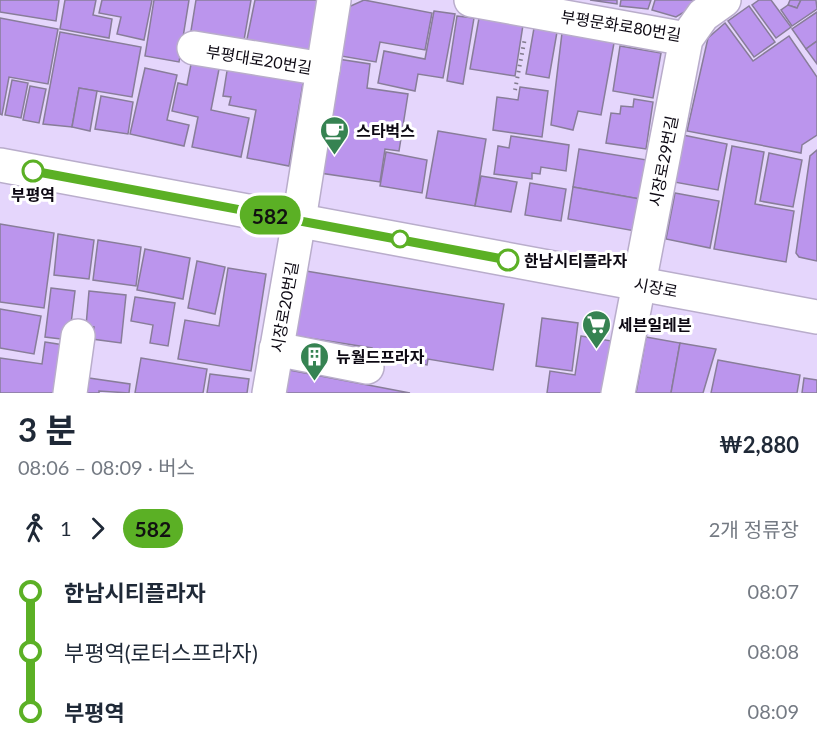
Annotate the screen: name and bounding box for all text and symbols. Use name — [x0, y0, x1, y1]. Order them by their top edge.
street label: 부평문화로80번길 — [559, 6, 683, 44]
street label: 부평대로20번길 — [205, 41, 313, 77]
cafe icon: 스타벅스 — [319, 114, 351, 156]
street label: 시장로29번길 — [645, 114, 681, 208]
place label: 스타벅스 — [356, 121, 415, 140]
marker: 부평역 — [22, 160, 44, 182]
place label: 부평역 — [11, 185, 55, 204]
line badge: 582 — [236, 196, 304, 234]
text: 582 — [252, 203, 288, 228]
unlabelled marker — [391, 230, 409, 248]
marker: 한남시티플라자 — [497, 249, 519, 271]
place label: 한남시티플라자 — [524, 251, 627, 270]
street label: 시장로20번길 — [267, 260, 301, 354]
street label: 시장로 — [633, 273, 680, 301]
supermarket icon: 세븐일레븐 — [581, 308, 613, 350]
place label: 세븐일레븐 — [618, 315, 692, 334]
building icon: 뉴월드프라자 — [299, 340, 331, 382]
place label: 뉴월드프라자 — [336, 347, 425, 366]
text: 3 분 — [18, 409, 76, 449]
text: ₩2,880 — [719, 431, 799, 458]
text: 08:06 – 08:09 · 버스 — [18, 455, 195, 479]
icon: walk — [18, 512, 51, 545]
icon: forward — [81, 512, 114, 545]
text: 1 — [60, 516, 72, 540]
text: 582 — [135, 516, 171, 541]
text: 2개 정류장 — [709, 517, 799, 541]
text: 한남시티플라자 — [64, 579, 206, 606]
text: 08:07 — [748, 579, 799, 603]
text: 부평역(로터스프라자) — [64, 639, 258, 666]
text: 08:08 — [748, 639, 799, 663]
text: 부평역 — [64, 699, 125, 726]
text: 08:09 — [748, 699, 799, 723]

